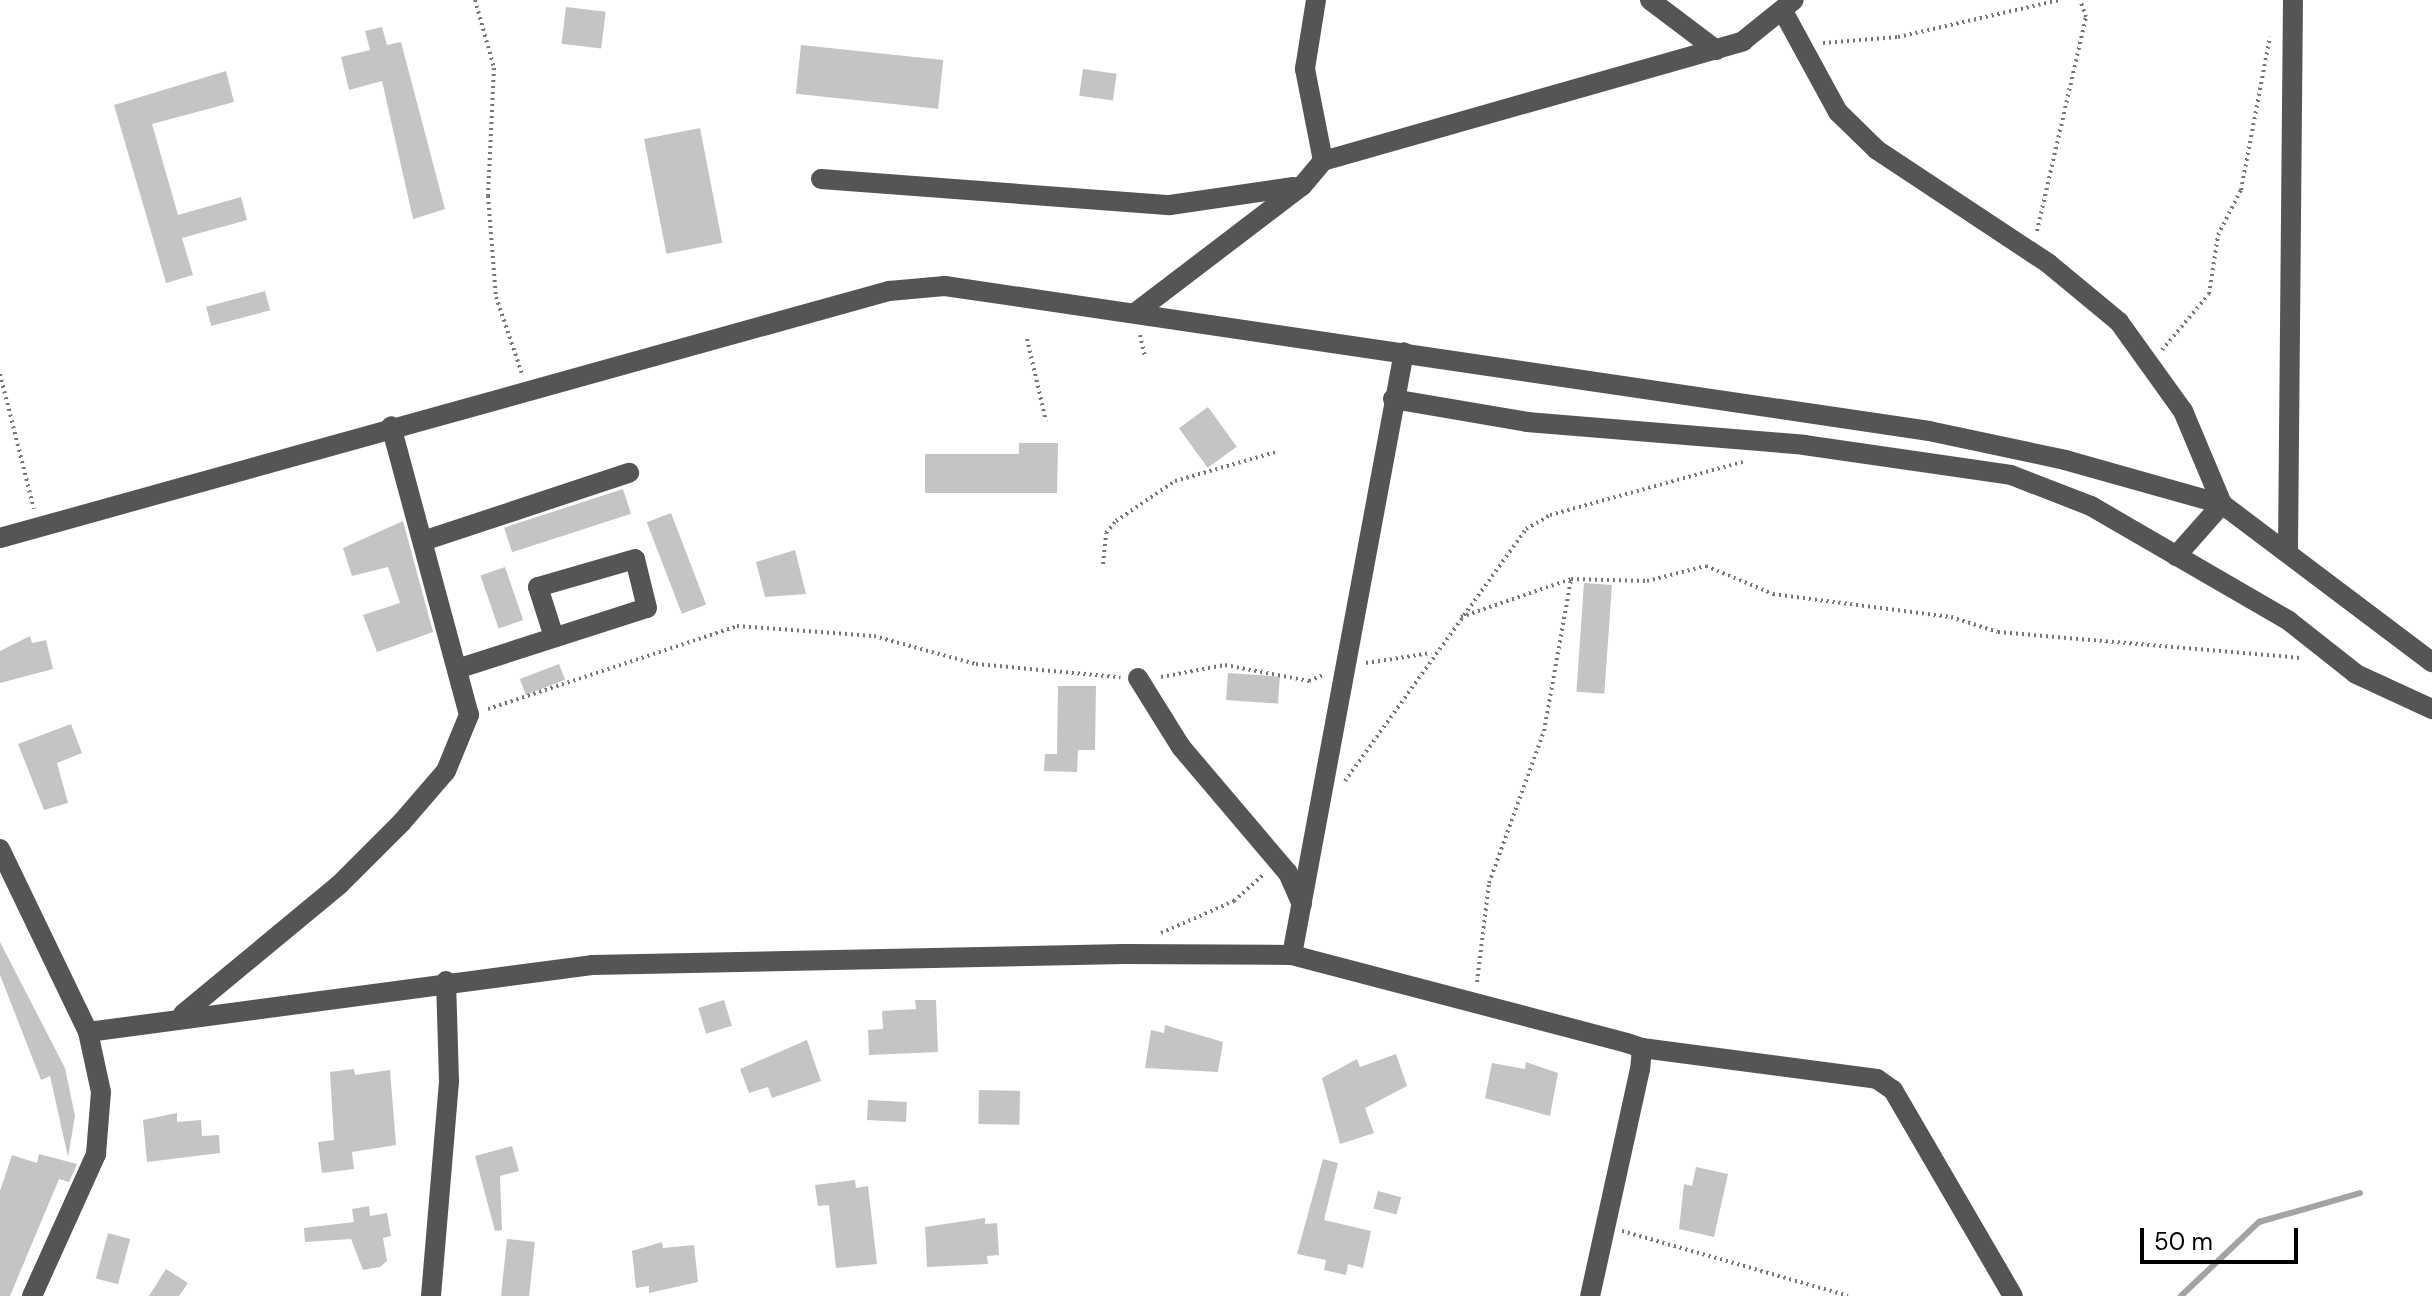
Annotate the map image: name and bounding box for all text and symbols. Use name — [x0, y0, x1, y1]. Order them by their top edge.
scale bar — [2144, 1212, 2302, 1262]
text: 50 m — [2154, 1226, 2213, 1257]

